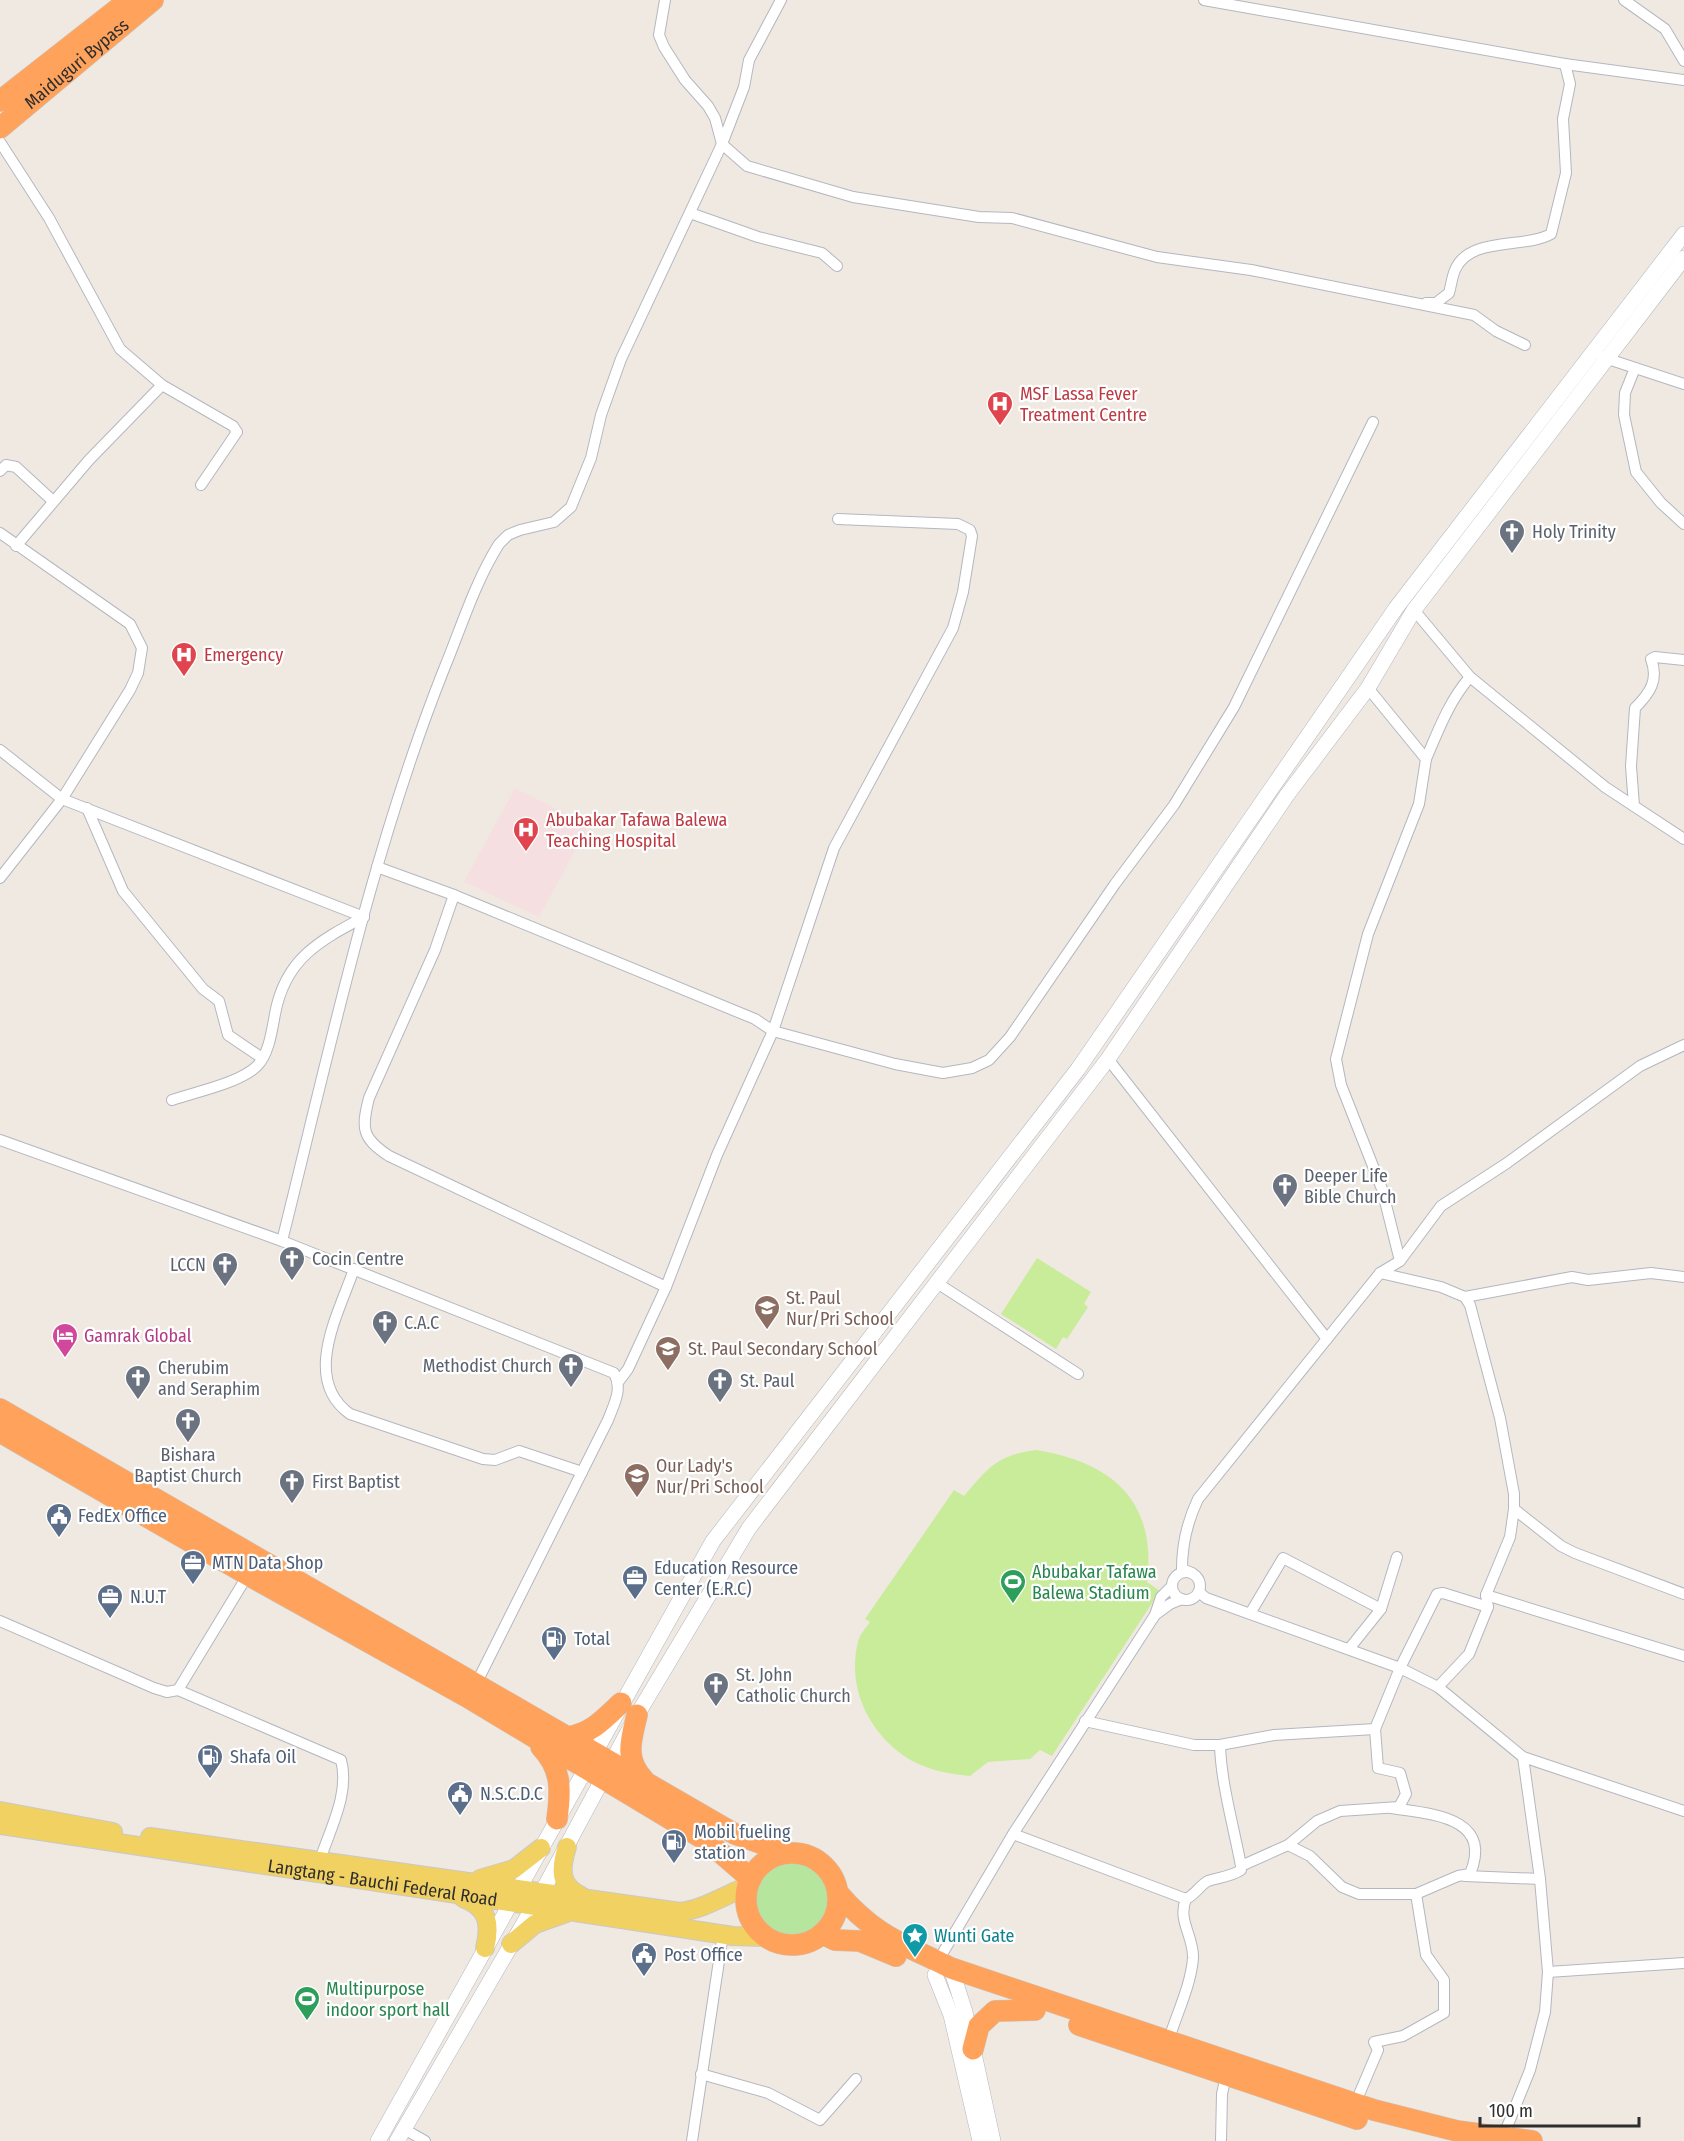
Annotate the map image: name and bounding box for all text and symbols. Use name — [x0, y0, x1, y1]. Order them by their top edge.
street label: Maiduguri Bypass — [20, 14, 134, 114]
place label: MSF Lassa Fever Treatment Centre — [1020, 383, 1147, 426]
hospital icon: MSF Lassa Fever Treatment Centre — [985, 389, 1015, 427]
church icon: Holy Trinity — [1497, 517, 1527, 555]
place label: Holy Trinity — [1532, 521, 1616, 543]
hospital icon: Emergency — [169, 640, 199, 678]
place label: Emergency — [204, 644, 283, 666]
place label: Abubakar Tafawa Balewa Teaching Hospital — [546, 809, 727, 852]
hospital icon: Abubakar Tafawa Balewa Teaching Hospital — [511, 815, 541, 853]
place label: Deeper Life Bible Church — [1304, 1165, 1397, 1208]
church icon: Deeper Life Bible Church — [1270, 1171, 1300, 1209]
church icon: Cocin Centre — [277, 1244, 307, 1282]
place label: Cocin Centre — [312, 1248, 404, 1270]
church icon: LCCN — [210, 1250, 240, 1288]
place label: LCCN — [170, 1254, 206, 1276]
place label: St. Paul Nur/Pri School — [786, 1287, 894, 1330]
school or university icon: St. Paul Nur/Pri School — [752, 1293, 782, 1331]
church icon: C.A.C — [370, 1308, 400, 1346]
place label: C.A.C — [404, 1312, 439, 1334]
hotel icon: Gamrak Global — [50, 1321, 80, 1359]
place label: Gamrak Global — [84, 1325, 192, 1347]
school or university icon: St. Paul Secondary School — [653, 1334, 683, 1372]
place label: St. Paul Secondary School — [688, 1338, 878, 1360]
church icon: Methodist Church — [556, 1351, 586, 1389]
place label: Methodist Church — [423, 1355, 552, 1377]
place label: Cherubim and Seraphim — [158, 1357, 260, 1400]
church icon: Cherubim and Seraphim — [123, 1363, 153, 1401]
church icon: St. Paul — [705, 1366, 735, 1404]
place label: St. Paul — [740, 1370, 795, 1392]
church icon: Bishara Baptist Church — [173, 1406, 203, 1444]
place label: Bishara Baptist Church — [134, 1444, 242, 1487]
place label: Our Lady's Nur/Pri School — [656, 1455, 764, 1498]
school or university icon: Our Lady's Nur/Pri School — [622, 1461, 652, 1499]
church icon: First Baptist — [277, 1467, 307, 1505]
place label: First Baptist — [312, 1471, 400, 1493]
public building icon: FedEx Office — [44, 1501, 74, 1539]
place label: FedEx Office — [78, 1505, 167, 1527]
office icon: MTN Data Shop — [178, 1548, 208, 1586]
place label: MTN Data Shop — [212, 1552, 323, 1574]
place label: Education Resource Center (E.R.C) — [654, 1557, 798, 1600]
place label: Abubakar Tafawa Balewa Stadium — [1032, 1561, 1157, 1604]
office icon: Education Resource Center (E.R.C) — [620, 1563, 650, 1601]
sports icon: Abubakar Tafawa Balewa Stadium — [998, 1567, 1028, 1605]
office icon: N.U.T — [95, 1582, 125, 1620]
place label: N.U.T — [130, 1586, 167, 1608]
fuel station icon: Total — [539, 1624, 569, 1662]
place label: Total — [574, 1628, 610, 1650]
place label: St. John Catholic Church — [736, 1664, 851, 1707]
church icon: St. John Catholic Church — [701, 1670, 731, 1708]
fuel station icon: Shafa Oil — [195, 1742, 225, 1780]
place label: Shafa Oil — [230, 1746, 296, 1768]
public building icon: N.S.C.D.C — [445, 1779, 475, 1817]
place label: N.S.C.D.C — [480, 1783, 543, 1805]
place label: Mobil fueling station — [694, 1821, 791, 1864]
fuel station icon: Mobil fueling station — [659, 1827, 689, 1865]
street label: Langtang - Bauchi Federal Road — [266, 1855, 499, 1911]
place icon: Wunti Gate — [900, 1921, 930, 1959]
place label: Wunti Gate — [934, 1925, 1015, 1947]
public building icon: Post Office — [629, 1940, 659, 1978]
place label: Post Office — [664, 1944, 743, 1966]
place label: Multipurpose indoor sport hall — [326, 1978, 450, 2021]
sports icon: Multipurpose indoor sport hall — [292, 1984, 322, 2022]
scale bar — [1480, 2090, 1639, 2128]
text: 100 m — [1489, 2100, 1533, 2122]

